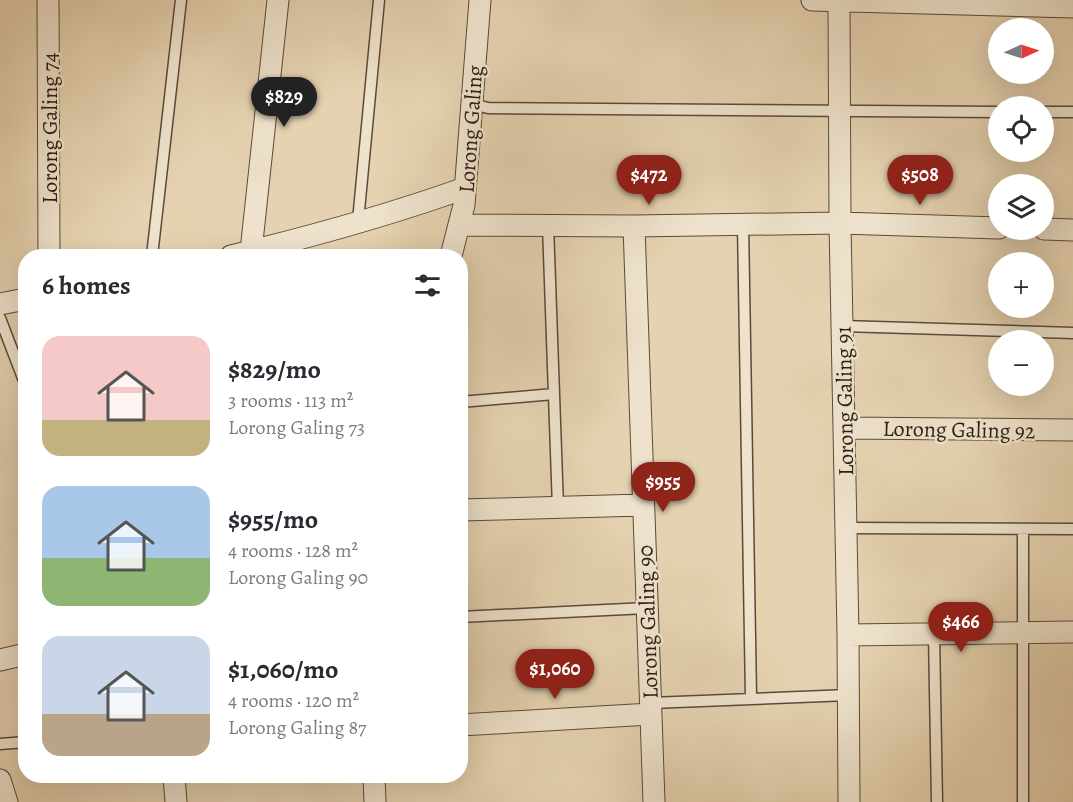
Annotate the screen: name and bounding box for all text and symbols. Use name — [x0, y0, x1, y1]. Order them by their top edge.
north arrow — [988, 18, 1054, 84]
map controls — [988, 18, 1054, 396]
street label: Lorong Galing 74 — [35, 52, 65, 204]
street label: Lorong Galing — [452, 64, 490, 194]
pin: $829 — [248, 77, 320, 128]
text: $829 — [265, 83, 303, 110]
button: locate — [988, 96, 1054, 162]
pin: $472 — [613, 155, 685, 206]
pin: $508 — [884, 155, 956, 206]
text: $472 — [631, 161, 667, 188]
text: $508 — [901, 161, 939, 188]
button: layers — [988, 174, 1054, 240]
button: + — [988, 252, 1054, 318]
text: 6 homes — [42, 268, 131, 303]
icon: filters — [411, 269, 444, 302]
street label: Lorong Galing 91 — [829, 326, 861, 476]
button: − — [988, 330, 1054, 396]
text: $829/mo — [228, 352, 321, 387]
icon: home — [90, 360, 162, 432]
text: 3 rooms · 113 m² — [228, 387, 353, 414]
text: Lorong Galing 73 — [228, 414, 365, 441]
street label: Lorong Galing 92 — [882, 414, 1036, 446]
pin: $955 — [627, 462, 699, 513]
text: $955 — [645, 468, 681, 495]
text: $955/mo — [228, 502, 318, 537]
icon: home — [90, 510, 162, 582]
text: 4 rooms · 128 m² — [228, 537, 358, 564]
street label: Lorong Galing 90 — [630, 544, 666, 700]
text: Lorong Galing 90 — [228, 564, 368, 591]
pin: $466 — [925, 602, 997, 653]
text: $466 — [942, 608, 980, 635]
pin: $1,060 — [506, 649, 604, 700]
text: $1,060/mo — [228, 652, 338, 687]
text: $1,060 — [529, 655, 581, 682]
icon: home — [90, 660, 162, 732]
text: 4 rooms · 120 m² — [228, 687, 359, 714]
text: Lorong Galing 87 — [228, 714, 366, 741]

